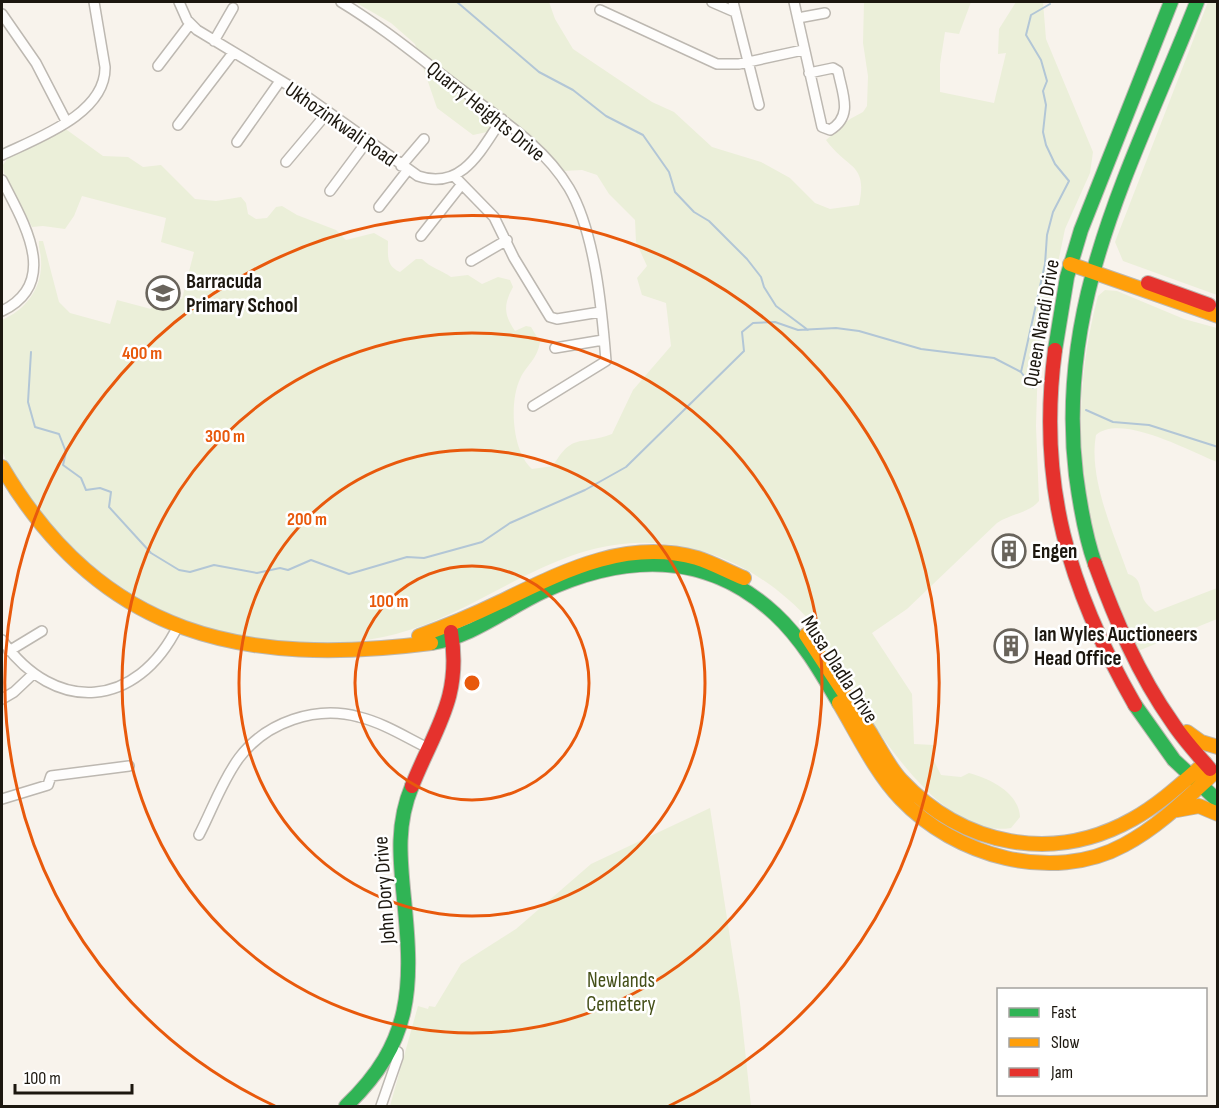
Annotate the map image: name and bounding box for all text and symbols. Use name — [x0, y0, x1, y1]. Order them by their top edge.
street label: Quarry Heights Drive — [421, 56, 550, 167]
street label: Ukhozinkwali Road — [280, 77, 401, 172]
street label: Queen Nandi Drive — [1018, 257, 1065, 389]
place label: Barracuda Primary School — [186, 269, 298, 318]
school or university icon: Barracuda Primary School — [145, 275, 181, 311]
text: 400 m — [122, 343, 162, 364]
text: 300 m — [205, 426, 245, 447]
text: 200 m — [287, 509, 327, 530]
building icon: Engen — [991, 533, 1027, 569]
place label: Engen — [1032, 539, 1077, 564]
text: 100 m — [370, 591, 409, 612]
street label: Musa Dladla Drive — [796, 611, 884, 728]
place label: Ian Wyles Auctioneers Head Office — [1034, 622, 1198, 671]
building icon: Ian Wyles Auctioneers Head Office — [993, 628, 1029, 664]
centre of rings — [462, 673, 482, 693]
street label: John Dory Drive — [368, 835, 401, 946]
park label: Newlands Cemetery — [586, 968, 656, 1017]
legend — [997, 988, 1207, 1096]
text: Fast — [1051, 1002, 1077, 1023]
text: Slow — [1051, 1032, 1080, 1053]
scale bar — [15, 1057, 132, 1095]
text: Jam — [1050, 1062, 1073, 1083]
text: 100 m — [24, 1068, 61, 1089]

